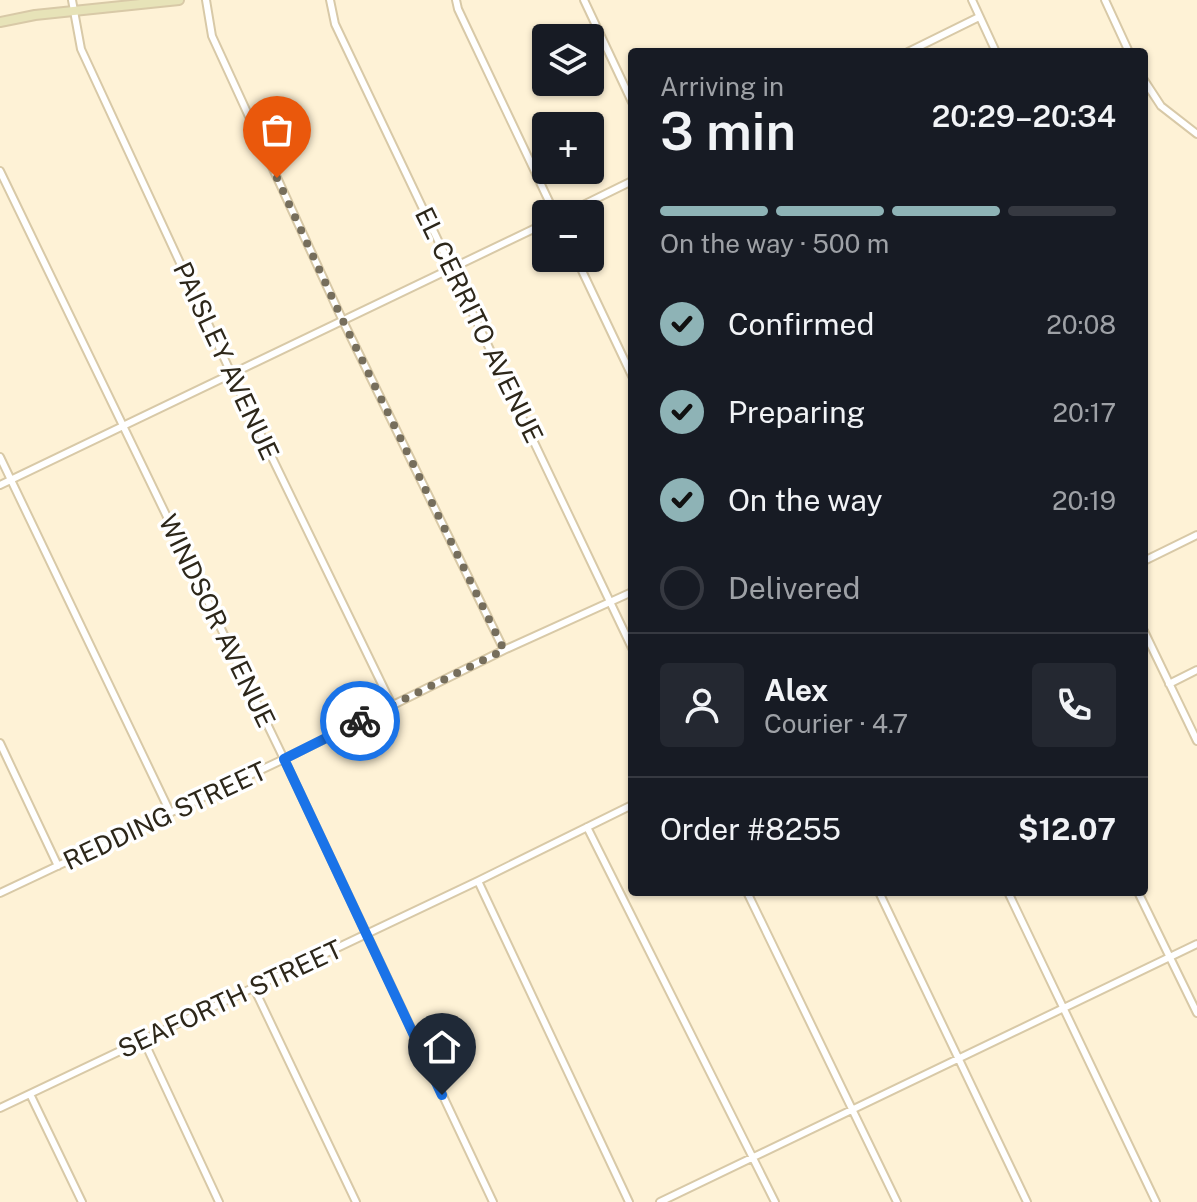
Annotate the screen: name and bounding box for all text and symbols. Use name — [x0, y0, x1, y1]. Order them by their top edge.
map controls — [532, 24, 604, 272]
button: layers — [532, 24, 604, 96]
text: Arriving in — [660, 71, 784, 102]
pin — [243, 96, 311, 178]
text: 20:29–20:34 — [932, 98, 1116, 134]
text: 3 min — [660, 101, 796, 162]
icon: bag — [255, 108, 299, 152]
button: + — [532, 112, 604, 184]
button: − — [532, 200, 604, 272]
street label: EL CERRITO AVENUE — [409, 202, 550, 448]
text: On the way · 500 m — [660, 228, 889, 259]
street label: PAISLEY AVENUE — [167, 257, 286, 465]
icon: check — [660, 302, 704, 346]
text: Confirmed — [728, 306, 874, 342]
text: 20:08 — [1046, 309, 1116, 340]
icon: check — [660, 390, 704, 434]
text: Preparing — [728, 394, 865, 430]
text: 20:17 — [1053, 397, 1116, 428]
icon: check — [660, 478, 704, 522]
text: On the way — [728, 482, 882, 518]
text: 20:19 — [1052, 485, 1116, 516]
street label: WINDSOR AVENUE — [152, 509, 282, 732]
text: Delivered — [728, 570, 860, 606]
button: person — [660, 663, 744, 747]
button: phone — [1032, 663, 1116, 747]
text: Alex — [764, 672, 828, 708]
courier — [320, 681, 400, 761]
icon: bike — [338, 699, 382, 743]
text: Courier · 4.7 — [764, 708, 908, 739]
street label: REDDING STREET — [58, 755, 271, 876]
text: Order #8255 — [660, 811, 841, 847]
text: $12.07 — [1018, 811, 1116, 847]
street label: SEAFORTH STREET — [113, 933, 347, 1064]
pin — [408, 1013, 476, 1095]
icon: home — [420, 1025, 464, 1069]

